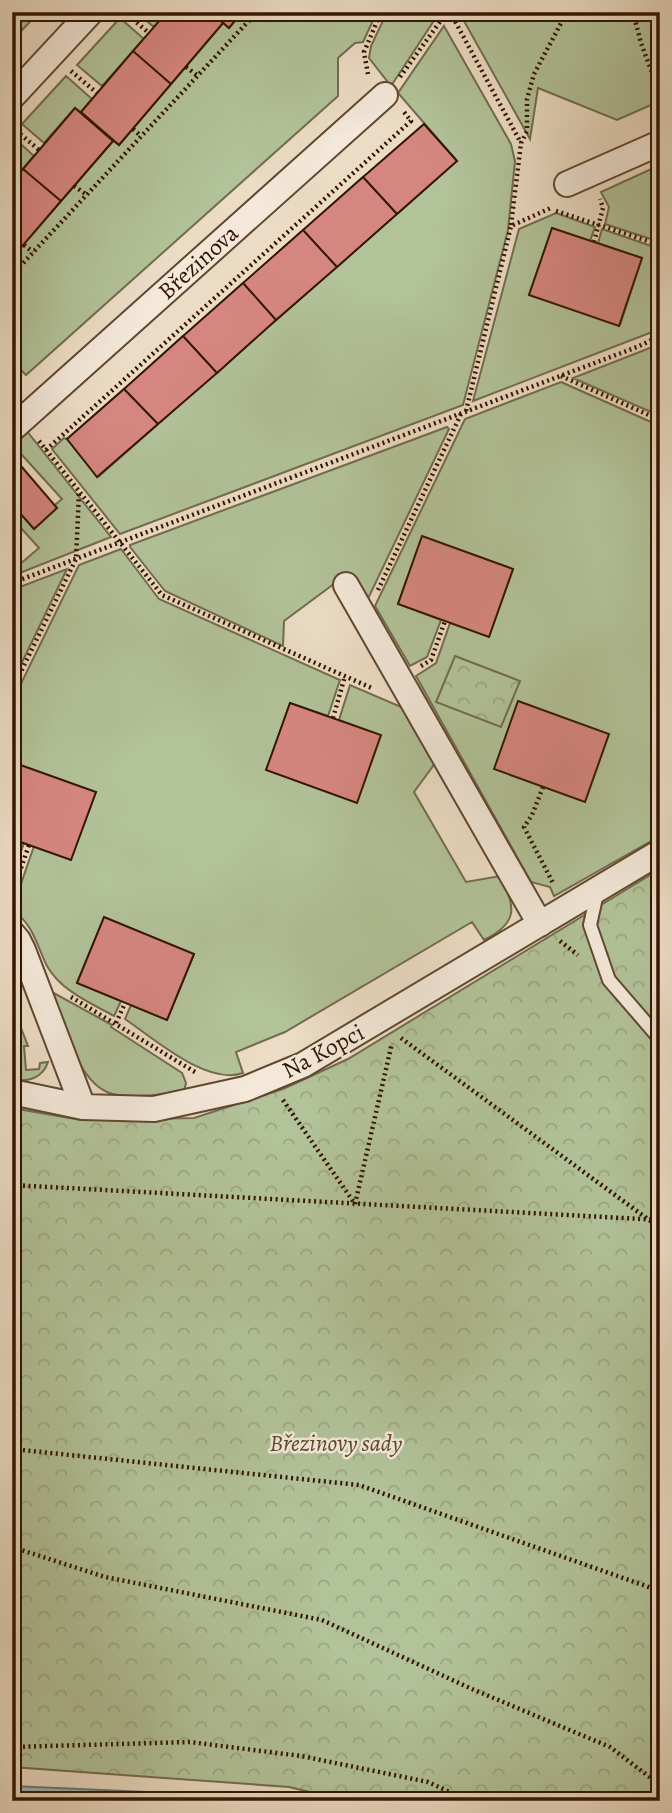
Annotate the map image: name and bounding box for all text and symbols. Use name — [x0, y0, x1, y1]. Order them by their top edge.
street label: Březinova — [151, 217, 246, 307]
street label: Na Kopci — [276, 1016, 370, 1086]
park label: Březinovy sady — [270, 1427, 403, 1459]

